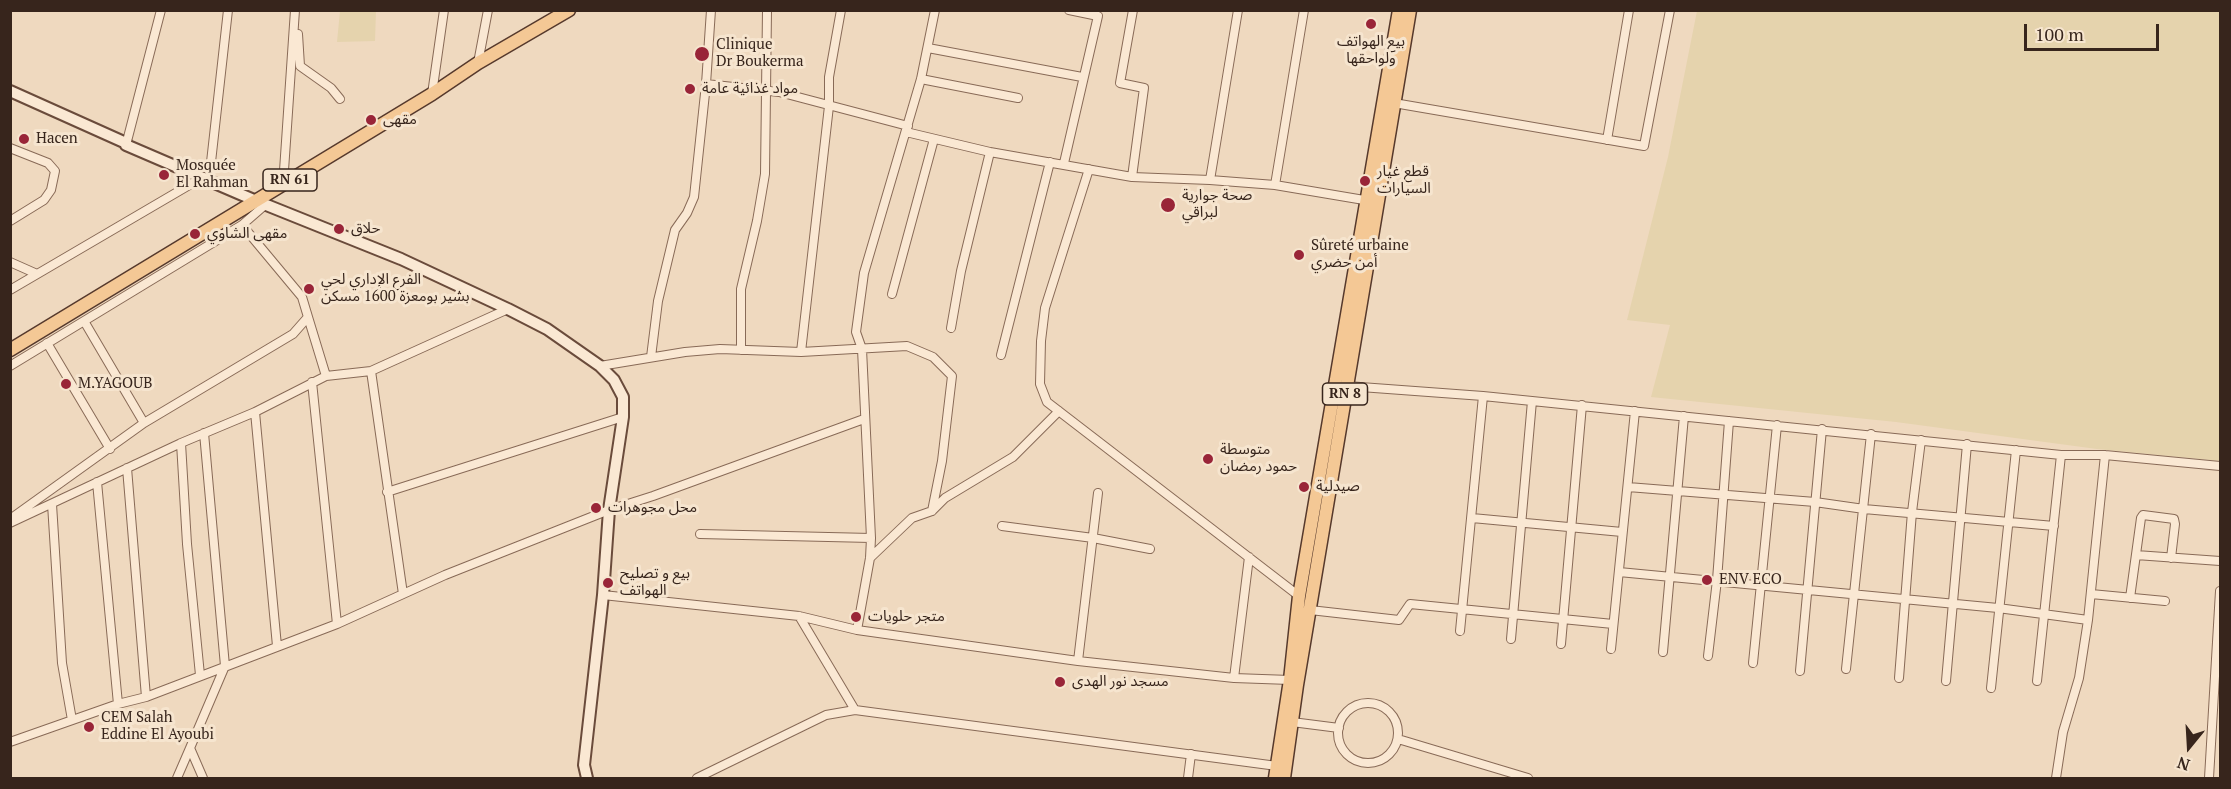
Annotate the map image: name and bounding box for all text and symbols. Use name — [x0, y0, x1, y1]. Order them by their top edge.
scale bar — [2027, 12, 2162, 50]
marker: بيع الهواتف ولواحقها — [1364, 17, 1378, 31]
text: 100 m — [2035, 22, 2084, 46]
place label: بيع الهواتف ولواحقها — [1337, 33, 1405, 68]
place label: Clinique Dr Boukerma — [716, 36, 804, 71]
marker: Clinique Dr Boukerma — [693, 45, 711, 63]
place label: مواد غذائية عامة — [702, 80, 798, 98]
marker: مواد غذائية عامة — [683, 82, 697, 96]
place label: مقهى — [383, 111, 417, 129]
marker: مقهى — [364, 113, 378, 127]
place label: Hacen — [36, 130, 78, 148]
marker: Hacen — [17, 132, 31, 146]
place label: Mosquée El Rahman — [176, 157, 248, 192]
place label: قطع غيار السيارات — [1377, 163, 1431, 198]
marker: Mosquée El Rahman — [157, 168, 171, 182]
road number: RN 61 — [263, 169, 317, 191]
marker: قطع غيار السيارات — [1358, 174, 1372, 188]
place label: صحة جوارية لبراقي — [1182, 187, 1252, 222]
marker: صحة جوارية لبراقي — [1159, 196, 1177, 214]
place label: حلاق — [351, 220, 380, 238]
marker: حلاق — [332, 222, 346, 236]
place label: مقهى الشاوي — [207, 225, 287, 243]
marker: مقهى الشاوي — [188, 227, 202, 241]
place label: Sûreté urbaine أمن حضري — [1311, 237, 1409, 272]
marker: Sûreté urbaine أمن حضري — [1292, 248, 1306, 262]
place label: الفرع الإداري لحي بشير بومعزة 1600 مسكن — [321, 271, 470, 306]
marker: الفرع الإداري لحي بشير بومعزة 1600 مسكن — [302, 282, 316, 296]
place label: M.YAGOUB — [78, 375, 152, 393]
marker: M.YAGOUB — [59, 377, 73, 391]
road number: RN 8 — [1322, 383, 1368, 405]
place label: متوسطة حمود رمضان — [1220, 441, 1297, 476]
marker: متوسطة حمود رمضان — [1201, 452, 1215, 466]
place label: صيدلية — [1316, 478, 1360, 496]
marker: صيدلية — [1297, 480, 1311, 494]
place label: محل مجوهرات — [608, 499, 697, 517]
marker: محل مجوهرات — [589, 501, 603, 515]
place label: بيع و تصليح الهواتف — [620, 565, 690, 600]
place label: ENV ECO — [1719, 571, 1782, 589]
marker: ENV ECO — [1700, 573, 1714, 587]
marker: بيع و تصليح الهواتف — [601, 576, 615, 590]
place label: متجر حلويات — [868, 608, 945, 626]
marker: متجر حلويات — [849, 610, 863, 624]
place label: مسجد نور الهدى — [1072, 673, 1169, 691]
marker: مسجد نور الهدى — [1053, 675, 1067, 689]
place label: CEM Salah Eddine El Ayoubi — [101, 709, 214, 744]
north arrow — [2159, 717, 2219, 777]
marker: CEM Salah Eddine El Ayoubi — [82, 720, 96, 734]
text: N — [2174, 752, 2193, 776]

